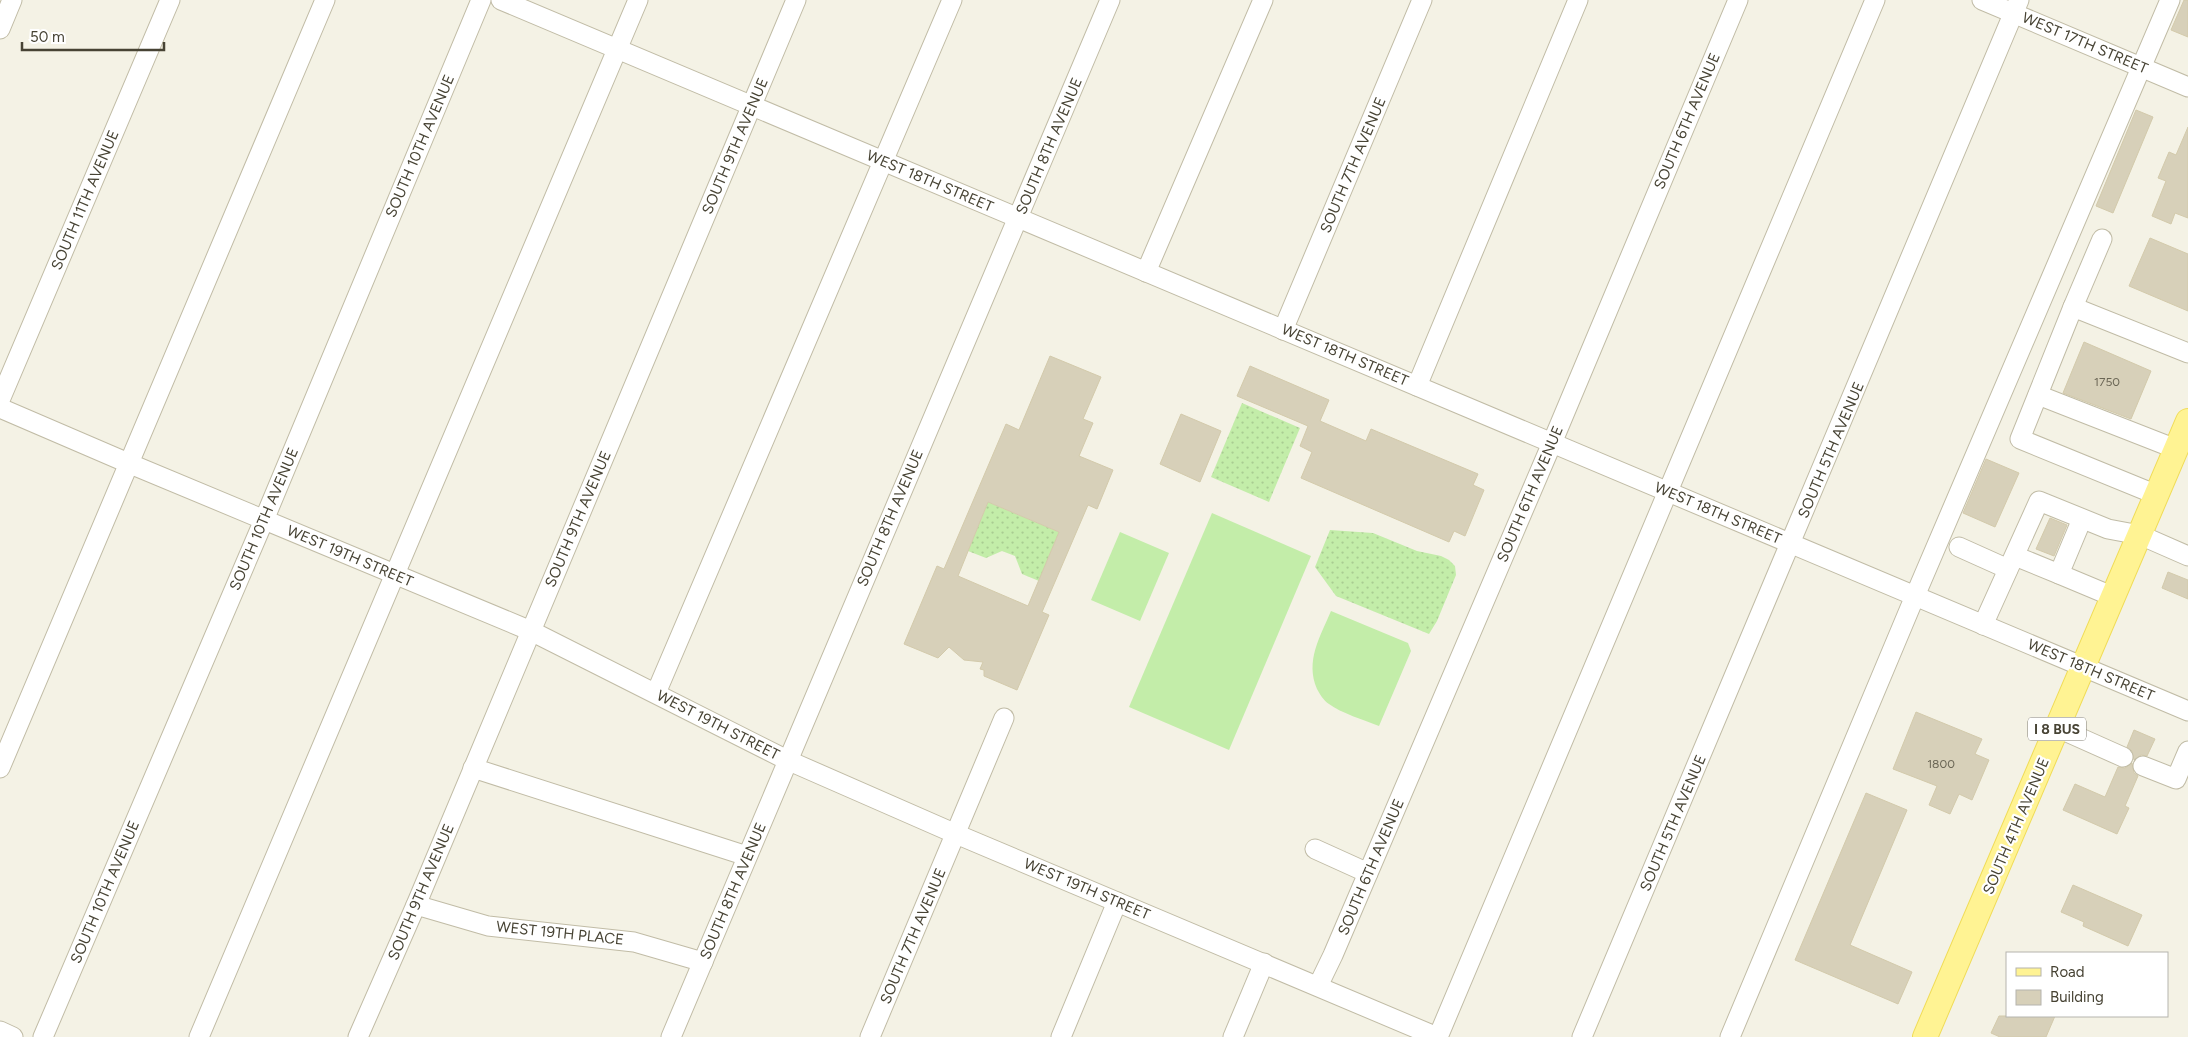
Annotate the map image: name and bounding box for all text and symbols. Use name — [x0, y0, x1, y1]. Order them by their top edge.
street label: WEST 17TH STREET — [2019, 8, 2151, 78]
scale bar — [22, 20, 165, 52]
text: 50 m — [30, 28, 65, 46]
street label: SOUTH 6TH AVENUE — [1650, 50, 1724, 192]
street label: SOUTH 10TH AVENUE — [382, 72, 458, 220]
street label: SOUTH 9TH AVENUE — [698, 75, 772, 217]
street label: SOUTH 8TH AVENUE — [1012, 75, 1086, 217]
street label: SOUTH 7TH AVENUE — [1316, 94, 1390, 236]
street label: SOUTH 11TH AVENUE — [47, 127, 123, 273]
street label: WEST 18TH STREET — [864, 146, 997, 216]
street label: WEST 18TH STREET — [1279, 320, 1412, 390]
house number: 1750 — [2094, 375, 2120, 389]
street label: SOUTH 5TH AVENUE — [1794, 379, 1868, 521]
street label: SOUTH 6TH AVENUE — [1493, 423, 1567, 565]
street label: SOUTH 10TH AVENUE — [226, 445, 302, 593]
street label: SOUTH 8TH AVENUE — [853, 447, 927, 589]
street label: SOUTH 9TH AVENUE — [541, 448, 615, 590]
street label: WEST 18TH STREET — [1652, 478, 1785, 548]
street label: WEST 19TH STREET — [284, 521, 416, 591]
street label: WEST 18TH STREET — [2025, 635, 2158, 705]
street label: WEST 19TH STREET — [654, 686, 783, 764]
road number: I 8 BUS — [2028, 718, 2086, 741]
street label: SOUTH 5TH AVENUE — [1636, 752, 1710, 894]
street label: SOUTH 4TH AVENUE — [1979, 755, 2053, 897]
house number: 1800 — [1927, 757, 1955, 771]
street label: SOUTH 6TH AVENUE — [1334, 796, 1408, 938]
street label: SOUTH 10TH AVENUE — [67, 818, 143, 966]
street label: SOUTH 8TH AVENUE — [696, 820, 770, 962]
street label: SOUTH 9TH AVENUE — [384, 821, 458, 963]
street label: WEST 19TH STREET — [1021, 854, 1153, 924]
street label: SOUTH 7TH AVENUE — [876, 865, 950, 1007]
street label: WEST 19TH PLACE — [495, 917, 625, 949]
legend — [2006, 952, 2168, 1017]
text: Road — [2050, 963, 2085, 981]
text: Building — [2050, 988, 2104, 1006]

